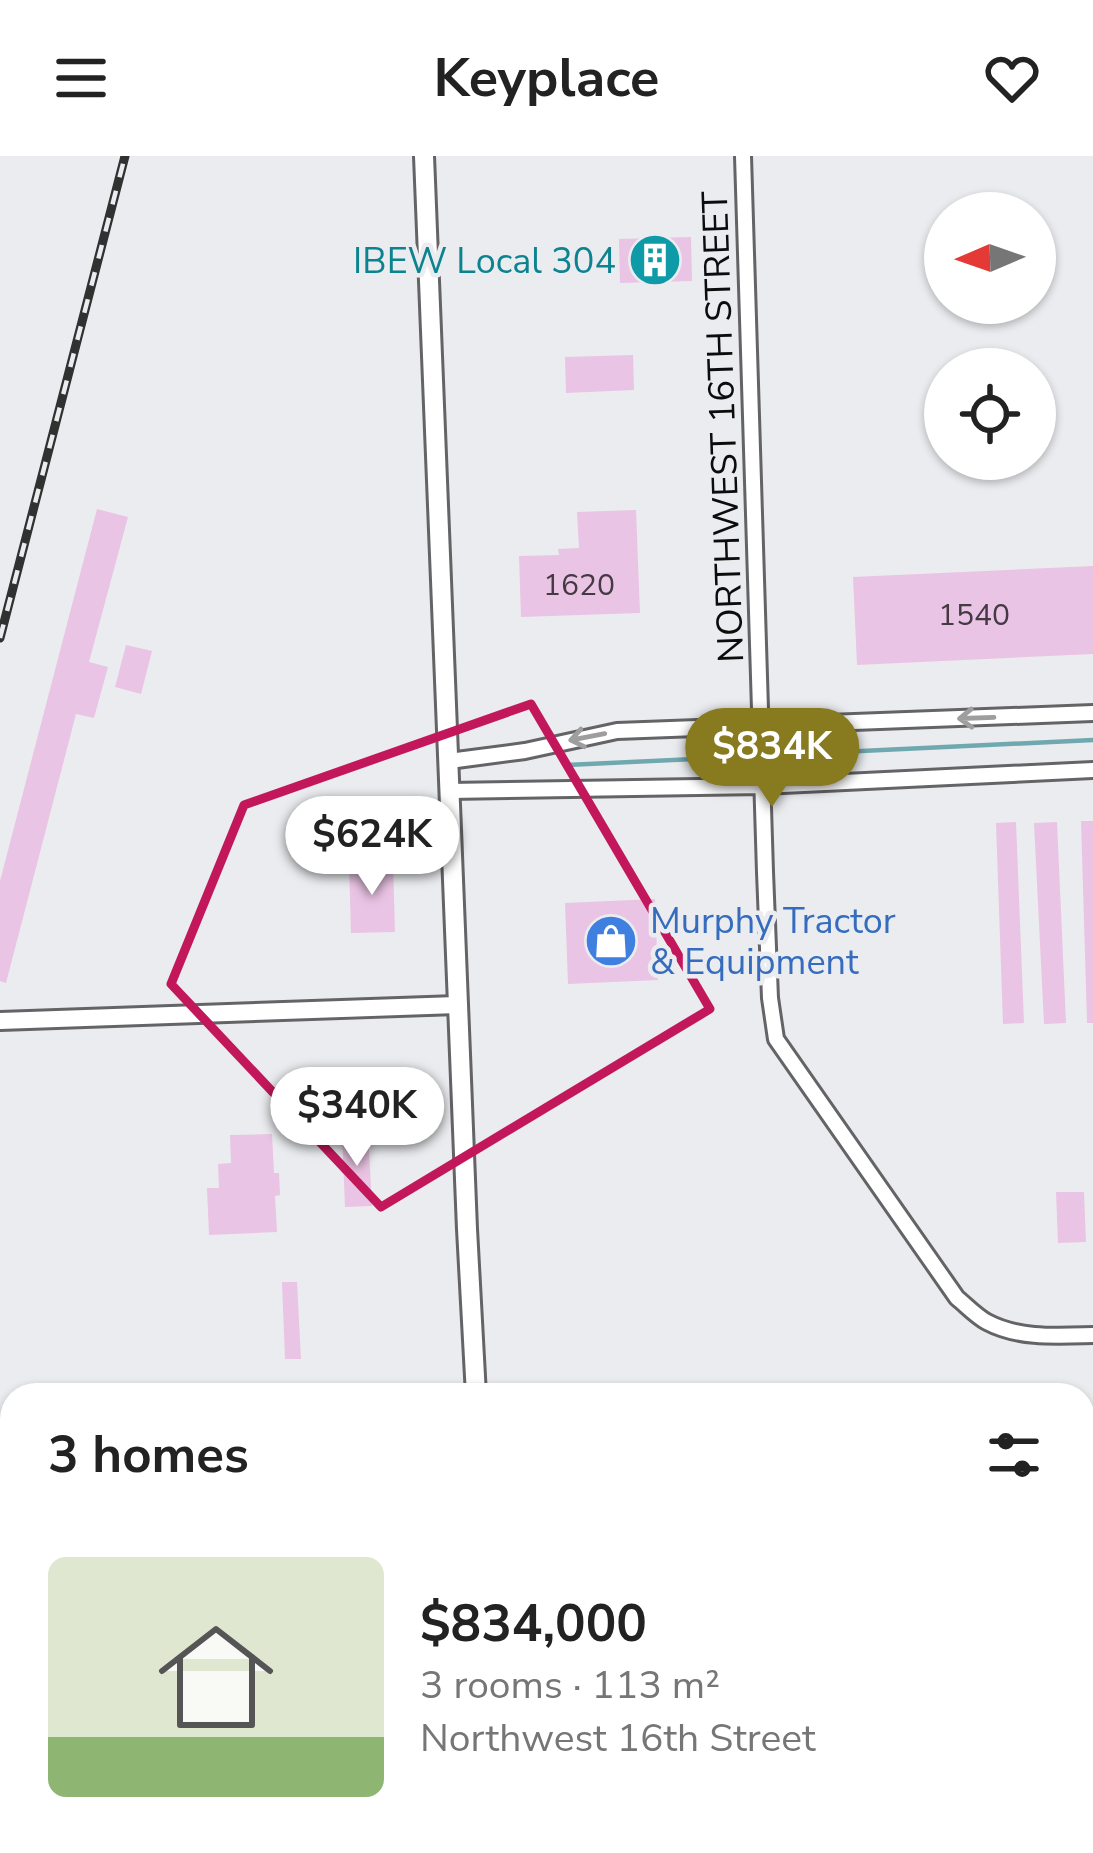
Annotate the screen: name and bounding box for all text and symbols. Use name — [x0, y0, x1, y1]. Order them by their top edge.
text: Keyplace — [434, 41, 659, 115]
icon: menu — [48, 45, 114, 111]
icon: heart — [979, 45, 1045, 111]
street label: NORTHWEST 16TH STREET — [691, 190, 756, 663]
north arrow — [924, 192, 1056, 324]
map controls — [924, 192, 1056, 480]
building icon: IBEW Local 304 — [627, 232, 683, 288]
place label: IBEW Local 304 — [353, 237, 616, 286]
button: locate — [924, 348, 1056, 480]
house number: 1620 — [543, 565, 615, 606]
house number: 1540 — [938, 595, 1010, 636]
one-way arrow — [957, 706, 996, 729]
pin: $834K — [688, 708, 856, 810]
text: $834K — [712, 720, 832, 773]
one-way arrow — [568, 726, 607, 749]
pin: $624K — [288, 796, 456, 898]
text: $624K — [312, 808, 432, 861]
place label: Murphy Tractor & Equipment — [650, 897, 896, 987]
shop icon: Murphy Tractor & Equipment — [583, 913, 639, 969]
pin: $340K — [273, 1067, 441, 1169]
text: $340K — [297, 1079, 417, 1132]
text: 3 homes — [48, 1420, 249, 1490]
icon: filters — [981, 1422, 1047, 1488]
text: $834,000 — [420, 1589, 647, 1659]
icon: home — [144, 1605, 288, 1749]
text: 3 rooms · 113 m² — [420, 1659, 720, 1712]
text: Northwest 16th Street — [420, 1712, 816, 1765]

